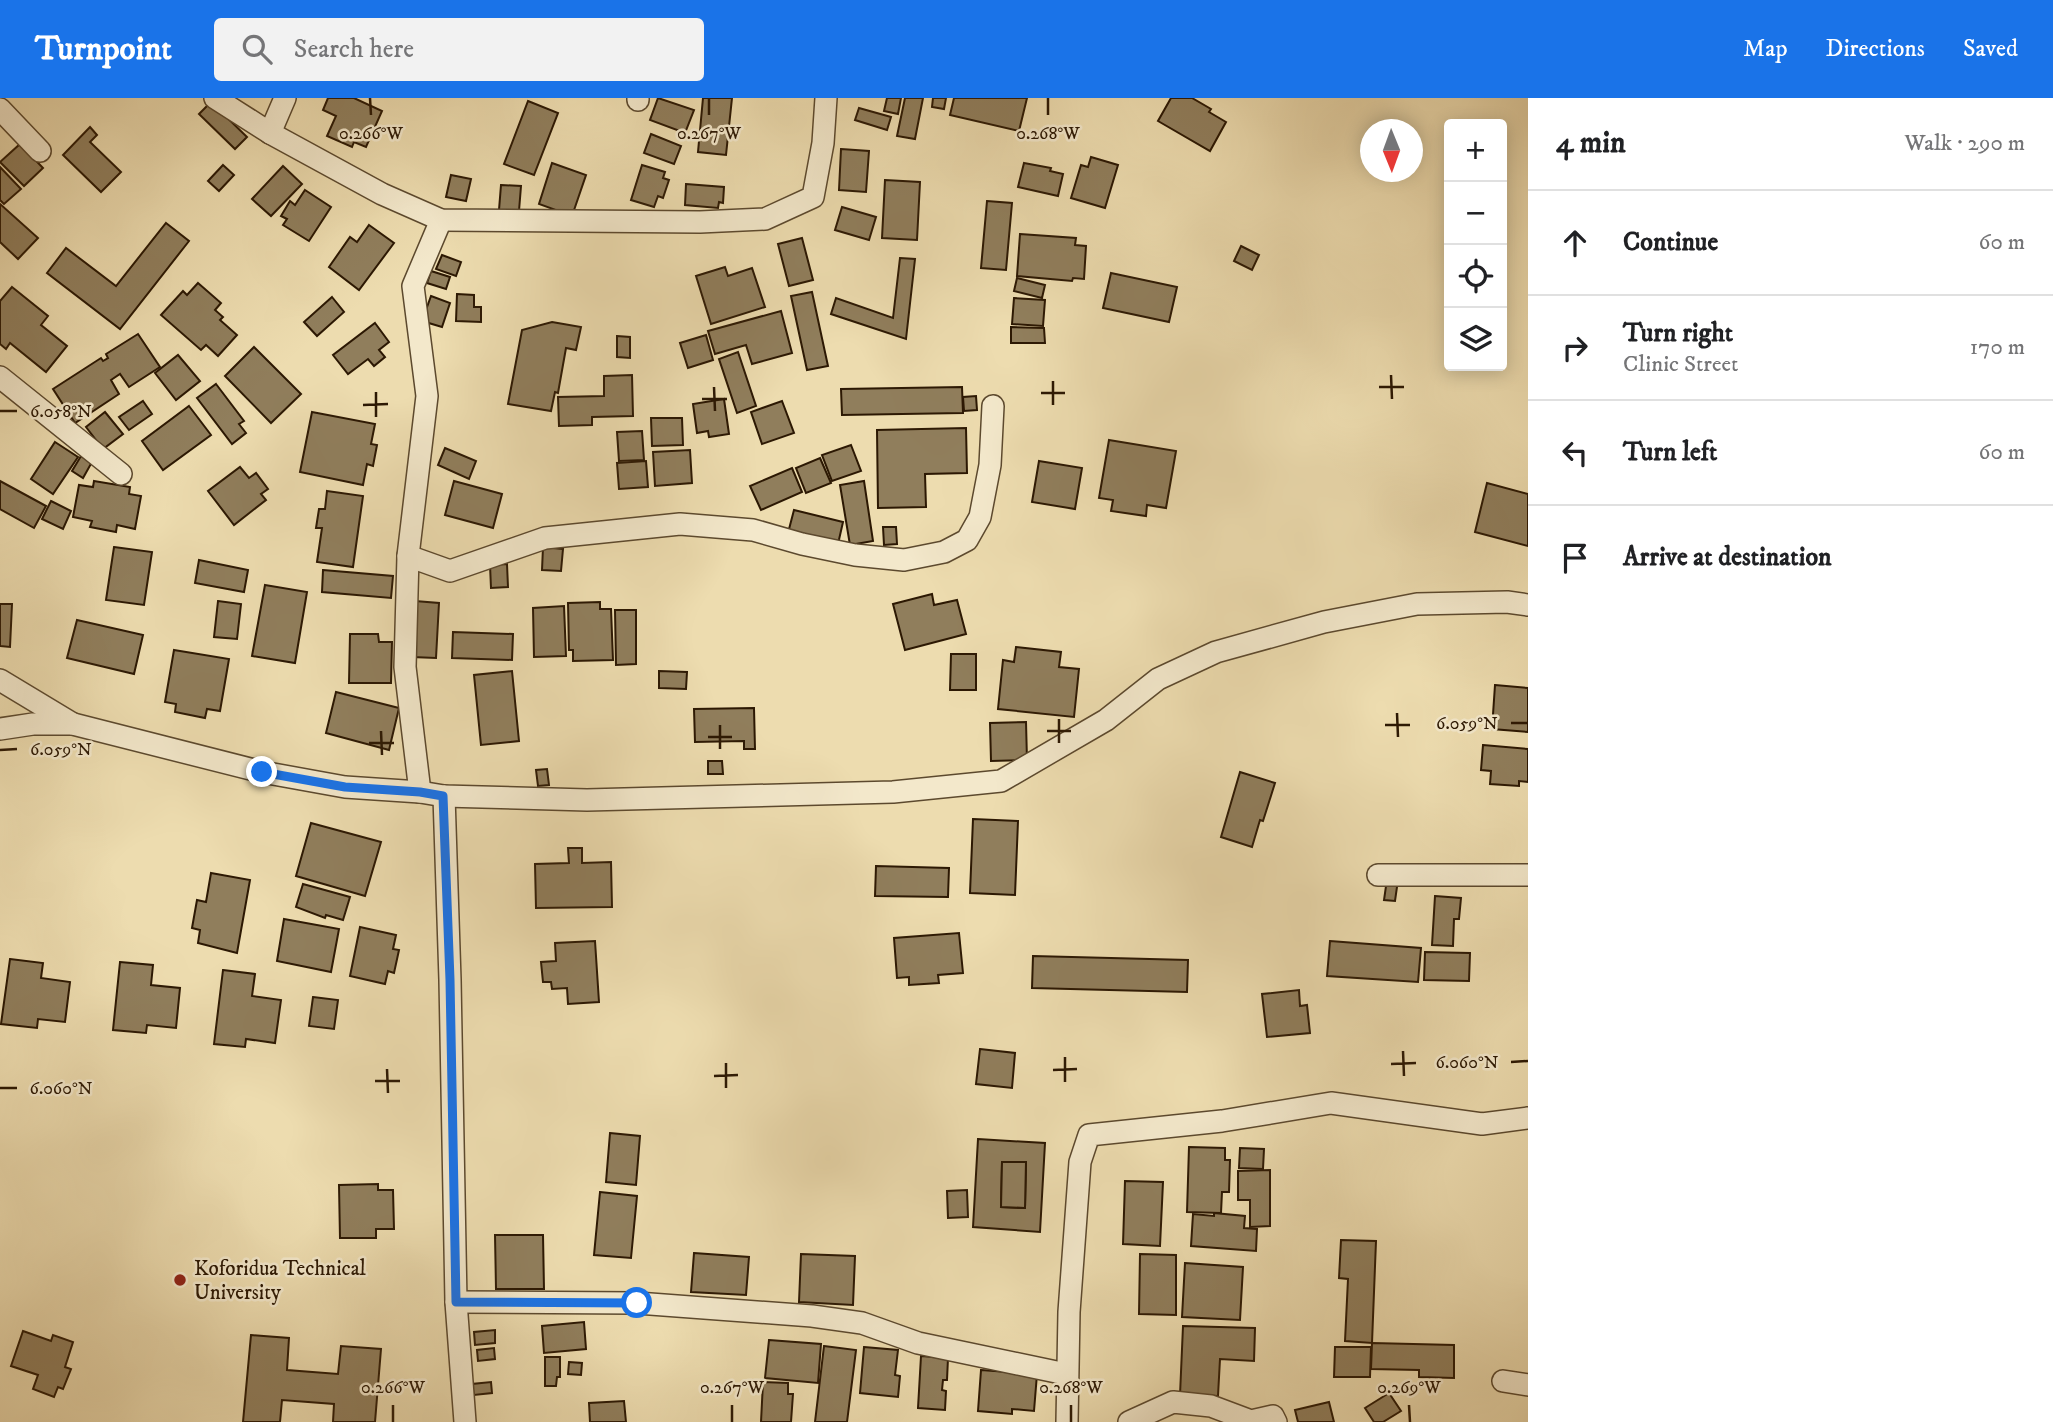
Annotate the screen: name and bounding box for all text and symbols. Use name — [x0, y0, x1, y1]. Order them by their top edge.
search box — [214, 18, 704, 81]
text: Turnpoint — [35, 29, 172, 70]
icon: search — [238, 30, 276, 68]
text: Search here — [294, 33, 414, 66]
text: Map — [1743, 34, 1788, 64]
text: Directions — [1826, 34, 1925, 64]
text: Saved — [1963, 34, 2018, 64]
north arrow — [1360, 119, 1423, 182]
map controls — [1444, 119, 1507, 371]
button: + — [1444, 119, 1507, 182]
text: 0.266°W — [339, 123, 403, 145]
text: 0.267°W — [677, 123, 741, 145]
text: 0.268°W — [1016, 123, 1080, 145]
text: 4 min — [1556, 125, 1626, 162]
text: Walk · 290 m — [1904, 129, 2025, 158]
button: − — [1444, 182, 1507, 245]
icon: ahead — [1556, 224, 1594, 262]
text: Continue — [1623, 226, 1718, 259]
text: 60 m — [1978, 228, 2025, 257]
button: locate — [1444, 245, 1507, 308]
button: layers — [1444, 308, 1507, 371]
text: Turn right — [1623, 317, 1733, 350]
icon: right — [1556, 329, 1594, 367]
text: 170 m — [1970, 333, 2025, 362]
text: Clinic Street — [1623, 350, 1738, 379]
text: 6.058°N — [30, 401, 92, 423]
icon: left — [1556, 434, 1594, 472]
text: Turn left — [1623, 436, 1717, 469]
text: 60 m — [1978, 438, 2025, 467]
icon: arrive — [1556, 539, 1594, 577]
text: Arrive at destination — [1623, 541, 1832, 574]
text: 6.059°N — [1436, 713, 1498, 735]
text: 6.059°N — [30, 739, 92, 761]
route end — [246, 756, 277, 787]
text: 6.060°N — [1436, 1052, 1499, 1074]
text: 6.060°N — [30, 1078, 93, 1100]
place label: Koforidua Technical University — [194, 1256, 367, 1306]
marker: Koforidua Technical University — [172, 1272, 188, 1288]
route start — [621, 1287, 652, 1318]
text: 0.266°W — [361, 1377, 425, 1399]
text: 0.267°W — [700, 1377, 764, 1399]
text: 0.268°W — [1039, 1377, 1103, 1399]
text: 0.269°W — [1377, 1377, 1441, 1399]

